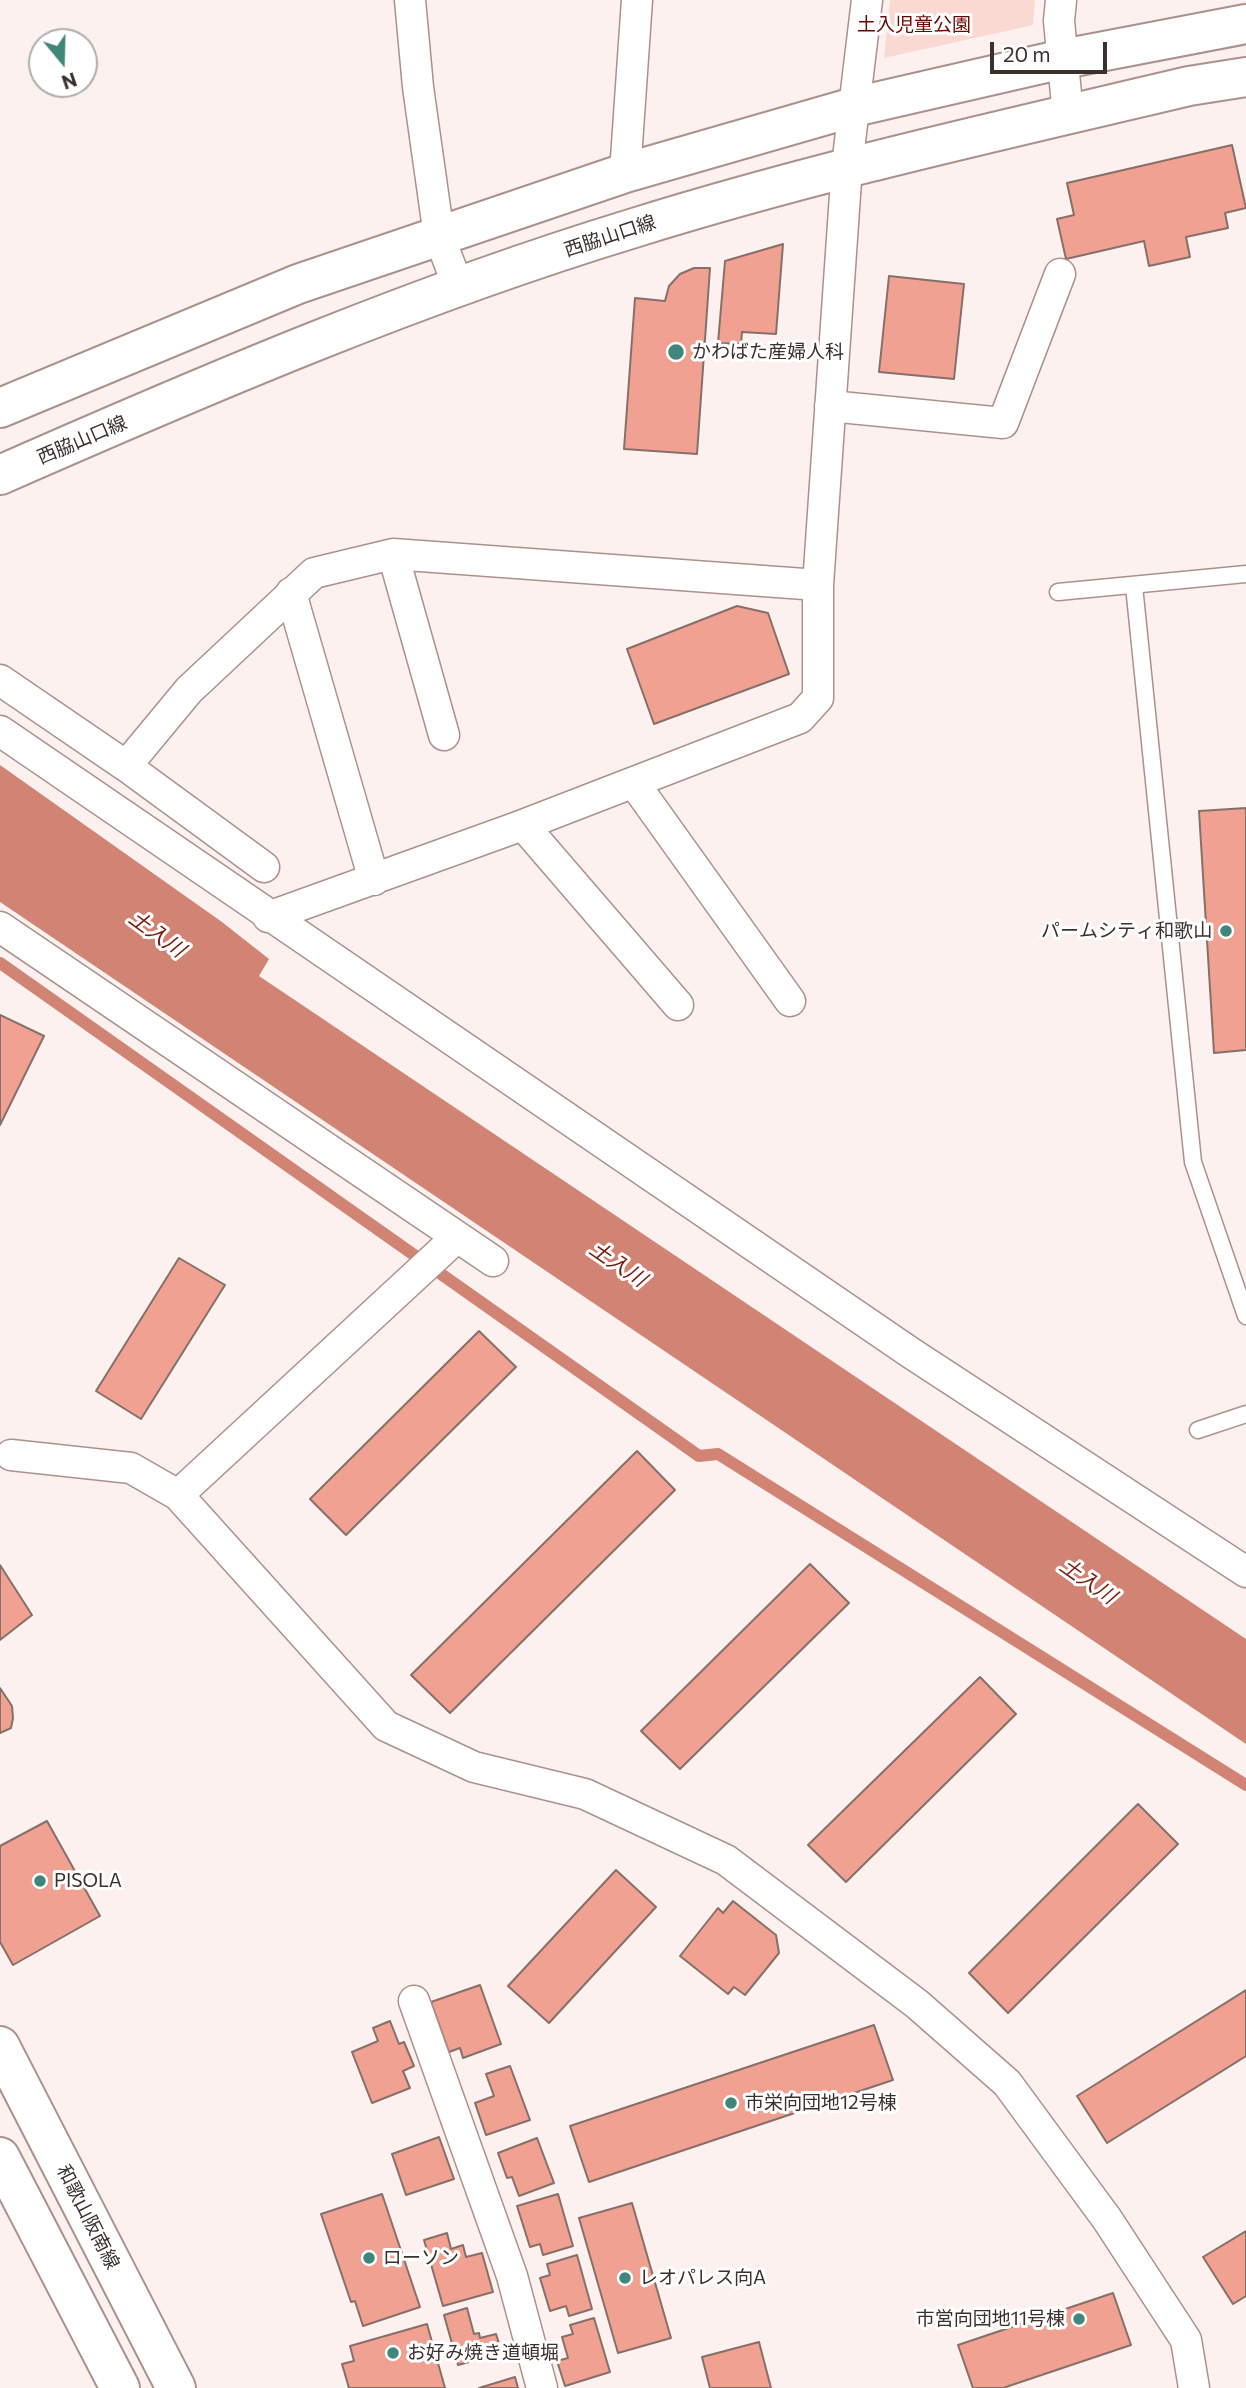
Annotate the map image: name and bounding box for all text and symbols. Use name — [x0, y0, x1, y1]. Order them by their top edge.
park label: 土入児童公園 — [857, 14, 971, 36]
north arrow — [28, 28, 98, 98]
scale bar — [994, 28, 1111, 72]
text: 20 m — [1003, 41, 1051, 66]
text: N — [59, 68, 80, 95]
street label: 西脇山口線 — [561, 210, 659, 262]
place label: かわばた産婦人科 — [692, 341, 844, 363]
marker: かわばた産婦人科 — [666, 342, 686, 362]
street label: 西脇山口線 — [34, 411, 130, 469]
water label: 土入川 — [124, 905, 190, 963]
place label: パームシティ和歌山 — [1041, 920, 1212, 942]
marker: パームシティ和歌山 — [1218, 923, 1234, 939]
water label: 土入川 — [585, 1236, 651, 1292]
water label: 土入川 — [1055, 1553, 1121, 1609]
place label: PISOLA — [54, 1870, 122, 1892]
marker: PISOLA — [32, 1873, 48, 1889]
place label: 市栄向団地12号棟 — [745, 2092, 897, 2114]
marker: 市栄向団地12号棟 — [723, 2095, 739, 2111]
street label: 和歌山阪南線 — [52, 2161, 124, 2273]
place label: ローソン — [383, 2247, 459, 2269]
marker: ローソン — [361, 2250, 377, 2266]
place label: レオパレス向A — [639, 2267, 766, 2289]
marker: レオパレス向A — [617, 2270, 633, 2286]
place label: 市営向団地11号棟 — [916, 2308, 1065, 2330]
marker: 市営向団地11号棟 — [1071, 2311, 1087, 2327]
place label: お好み焼き道頓堀 — [407, 2342, 559, 2364]
marker: お好み焼き道頓堀 — [385, 2345, 401, 2361]

